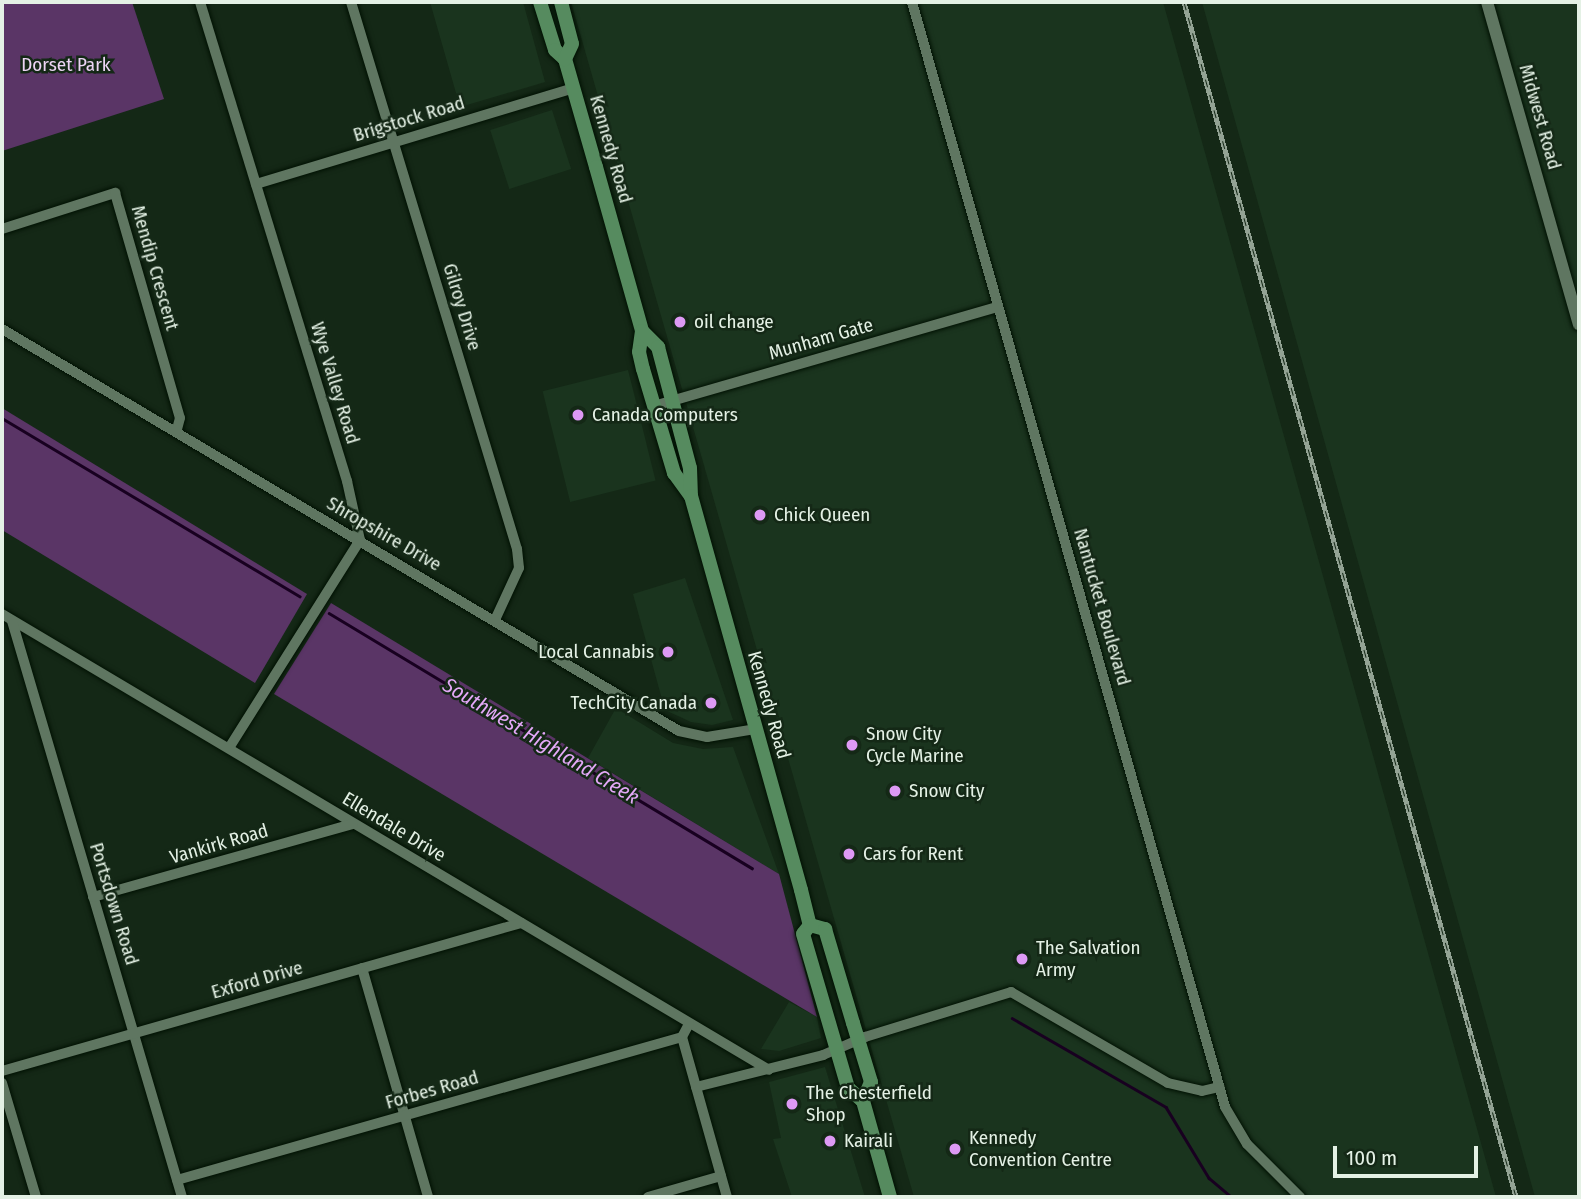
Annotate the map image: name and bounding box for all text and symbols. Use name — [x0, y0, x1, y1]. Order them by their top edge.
park label: Dorset Park — [21, 54, 111, 76]
street label: Midwest Road — [1514, 62, 1566, 172]
street label: Brigstock Road — [350, 91, 468, 147]
street label: Kennedy Road — [585, 92, 637, 206]
street label: Mendip Crescent — [126, 203, 184, 333]
street label: Gilroy Drive — [438, 261, 486, 353]
place label: oil change — [694, 311, 774, 333]
street label: Munham Gate — [766, 313, 876, 365]
marker: oil change — [672, 314, 688, 330]
street label: Wye Valley Road — [306, 319, 364, 447]
place label: Canada Computers — [592, 404, 738, 426]
marker: Canada Computers — [570, 407, 586, 423]
street label: Shropshire Drive — [323, 492, 445, 576]
place label: Chick Queen — [774, 504, 870, 526]
marker: Chick Queen — [752, 507, 768, 523]
street label: Nantucket Boulevard — [1069, 526, 1135, 688]
place label: Local Cannabis — [538, 641, 654, 663]
marker: Local Cannabis — [660, 644, 676, 660]
street label: Kennedy Road — [743, 648, 795, 762]
water label: Southwest Highland Creek — [438, 672, 644, 810]
place label: TechCity Canada — [571, 692, 697, 714]
marker: TechCity Canada — [703, 695, 719, 711]
place label: Snow City Cycle Marine — [866, 723, 964, 767]
marker: Snow City Cycle Marine — [844, 737, 860, 753]
place label: Snow City — [909, 780, 984, 802]
marker: Snow City — [887, 783, 903, 799]
street label: Ellendale Drive — [338, 787, 450, 867]
street label: Vankirk Road — [167, 819, 271, 869]
street label: Portsdown Road — [85, 840, 143, 968]
place label: Cars for Rent — [863, 843, 963, 865]
marker: Cars for Rent — [841, 846, 857, 862]
place label: The Salvation Army — [1036, 937, 1141, 981]
marker: The Salvation Army — [1014, 951, 1030, 967]
street label: Exford Drive — [209, 956, 305, 1004]
street label: Forbes Road — [383, 1066, 481, 1114]
place label: The Chesterfield Shop — [806, 1082, 932, 1126]
marker: The Chesterfield Shop — [784, 1096, 800, 1112]
place label: Kennedy Convention Centre — [969, 1127, 1112, 1171]
place label: Kairali — [844, 1130, 893, 1152]
scale bar — [1336, 1132, 1481, 1176]
marker: Kairali — [822, 1133, 838, 1149]
marker: Kennedy Convention Centre — [947, 1141, 963, 1157]
text: 100 m — [1346, 1145, 1397, 1171]

